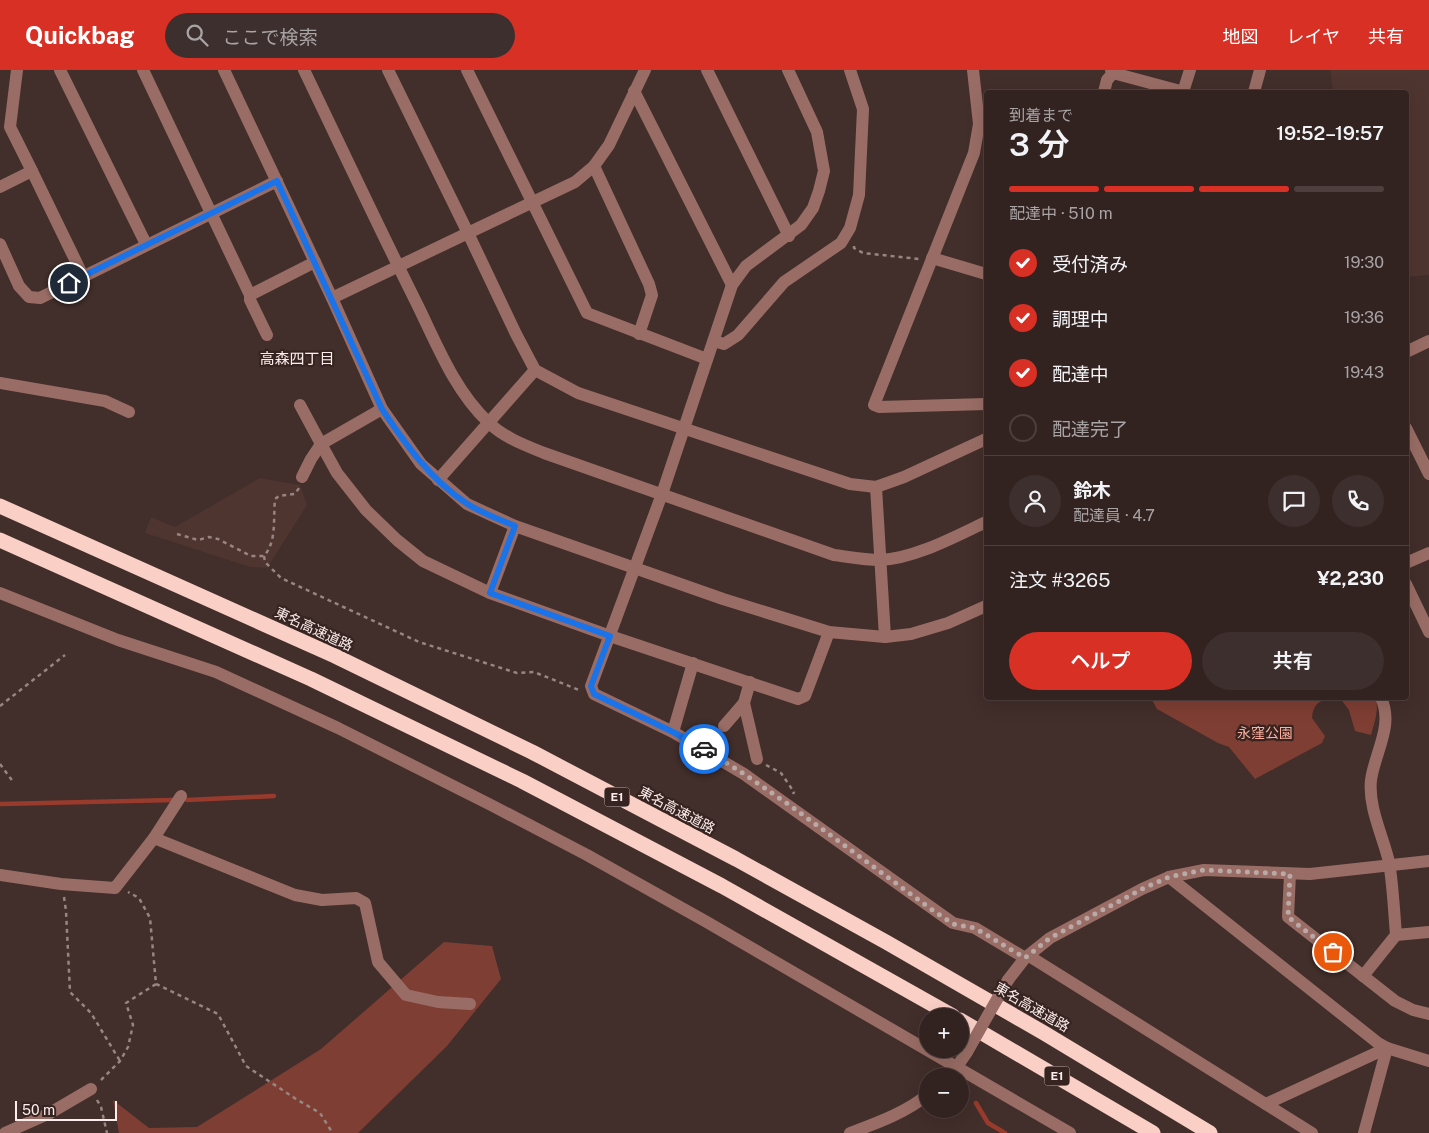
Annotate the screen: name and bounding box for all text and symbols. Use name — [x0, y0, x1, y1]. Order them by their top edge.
search box — [165, 13, 515, 58]
text: Quickbag — [25, 21, 135, 49]
icon: search — [183, 21, 211, 49]
text: ここで検索 — [223, 26, 318, 48]
text: 地図 — [1223, 26, 1259, 47]
text: レイヤ — [1287, 26, 1340, 47]
text: 共有 — [1368, 26, 1404, 47]
text: 到着まで — [1009, 106, 1073, 125]
text: 19:52–19:57 — [1276, 122, 1384, 144]
text: 3 分 — [1009, 126, 1069, 163]
text: 配達中 · 510 m — [1009, 204, 1113, 223]
icon: check — [1009, 249, 1037, 277]
text: 受付済み — [1052, 253, 1128, 275]
text: 19:30 — [1344, 253, 1384, 272]
pin — [48, 262, 90, 304]
icon: home — [55, 269, 83, 297]
icon: check — [1009, 304, 1037, 332]
text: 調理中 — [1052, 308, 1109, 330]
text: 19:36 — [1344, 308, 1384, 327]
district label: 高森四丁目 — [259, 350, 335, 367]
icon: check — [1009, 359, 1037, 387]
text: 配達中 — [1052, 363, 1109, 385]
text: 19:43 — [1344, 363, 1384, 382]
text: 配達完了 — [1052, 418, 1128, 440]
button: person — [1009, 475, 1061, 527]
button: chat — [1268, 475, 1320, 527]
button: phone — [1332, 475, 1384, 527]
text: 鈴木 — [1073, 479, 1111, 501]
text: 配達員 · 4.7 — [1073, 506, 1155, 525]
text: ¥2,230 — [1317, 567, 1384, 589]
text: 注文 #3265 — [1009, 569, 1110, 591]
street label: 東名高速道路 — [273, 604, 355, 654]
button: ヘルプ — [1009, 632, 1192, 690]
button: 共有 — [1202, 632, 1384, 690]
courier — [679, 724, 729, 774]
park label: 永窪公園 — [1237, 725, 1293, 741]
icon: car — [690, 735, 718, 763]
street label: 東名高速道路 — [636, 783, 718, 837]
road number: E1 — [604, 788, 630, 806]
pin — [1312, 931, 1354, 973]
icon: bag — [1319, 938, 1347, 966]
street label: 東名高速道路 — [992, 979, 1072, 1035]
map controls — [919, 1008, 969, 1118]
button: + — [919, 1008, 969, 1058]
road number: E1 — [1044, 1066, 1070, 1086]
button: − — [919, 1068, 969, 1118]
scale bar — [15, 1098, 118, 1121]
text: 50 m — [22, 1102, 55, 1118]

